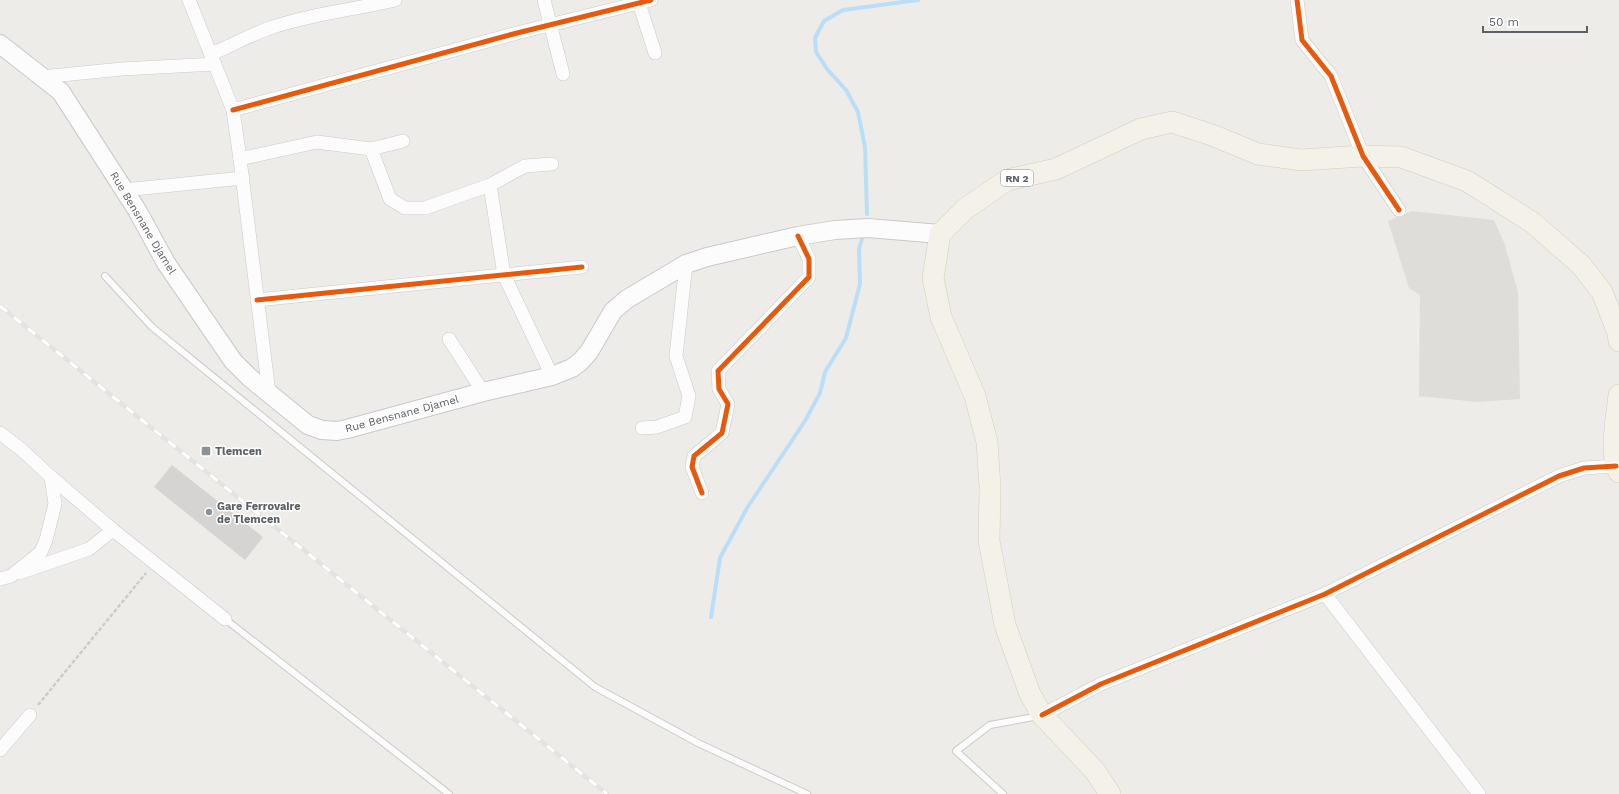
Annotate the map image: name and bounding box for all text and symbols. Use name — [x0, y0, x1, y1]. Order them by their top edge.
scale bar — [1483, 8, 1587, 34]
text: 50 m — [1489, 15, 1519, 29]
street label: Rue Bensnane Djamel — [107, 169, 179, 277]
road number: RN 2 — [1001, 170, 1033, 186]
street label: Rue Bensnane Djamel — [344, 392, 461, 435]
marker: Tlemcen — [200, 445, 212, 457]
place label: Tlemcen — [215, 445, 262, 458]
place label: Gare Ferrovaire de Tlemcen — [217, 500, 301, 526]
marker: Gare Ferrovaire de Tlemcen — [204, 507, 214, 517]

